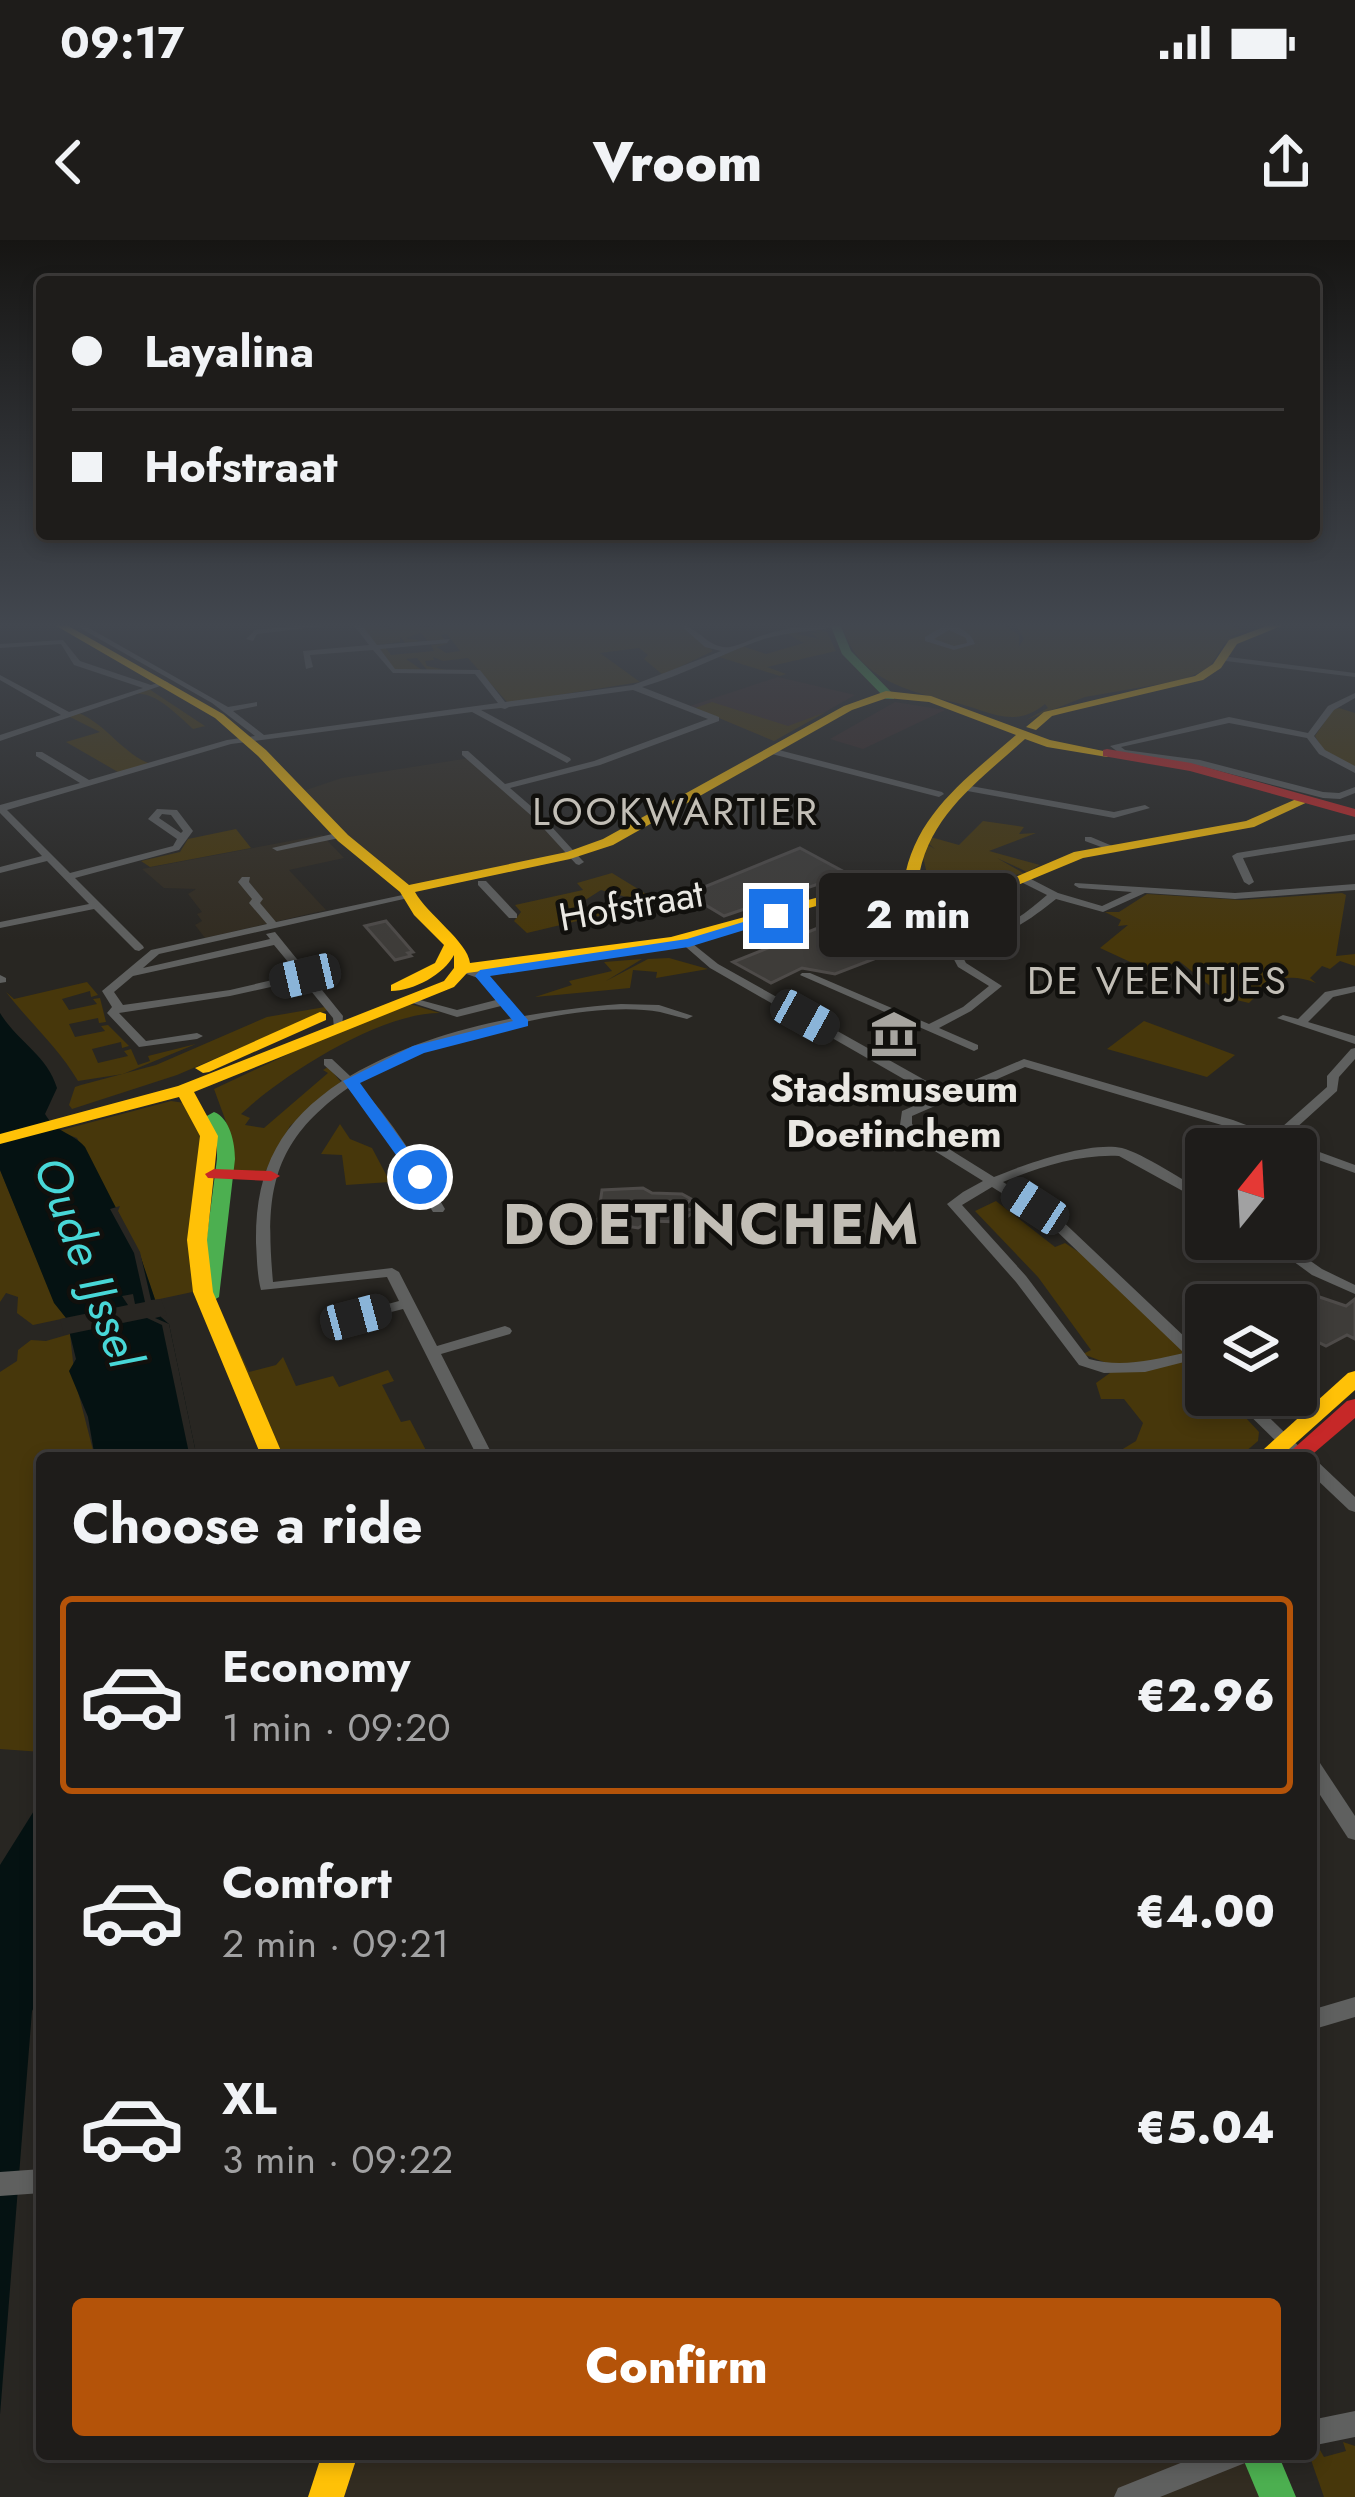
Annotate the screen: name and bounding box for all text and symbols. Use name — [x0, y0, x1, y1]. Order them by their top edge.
text: 09:17 — [60, 10, 184, 75]
text: Vroom — [593, 123, 762, 201]
icon: back — [36, 129, 102, 195]
icon: share — [1253, 129, 1319, 195]
text: Layalina — [144, 319, 314, 384]
text: Hofstraat — [144, 434, 338, 499]
district label: LOOKWARTIER — [532, 783, 820, 840]
street label: Hofstraat — [554, 864, 708, 946]
callout: 2 min — [818, 874, 1016, 958]
text: 2 min — [866, 886, 970, 943]
route end — [749, 889, 803, 943]
car — [266, 950, 344, 1002]
district label: DE VEENTJES — [1027, 952, 1289, 1009]
car — [765, 984, 845, 1050]
museum icon: Stadsmuseum Doetinchem — [869, 1009, 919, 1059]
place label: Stadsmuseum Doetinchem — [770, 1060, 1018, 1162]
north arrow — [1185, 1128, 1317, 1260]
map controls — [1185, 1128, 1317, 1416]
water label: Oude IJssel — [16, 1146, 161, 1380]
route start — [393, 1150, 447, 1204]
car — [995, 1171, 1075, 1241]
district label: DOETINCHEM — [503, 1183, 921, 1265]
button: layers — [1185, 1284, 1317, 1416]
car — [317, 1290, 395, 1344]
text: Choose a ride — [72, 1485, 423, 1563]
text: Economy — [222, 1634, 410, 1699]
icon: car — [78, 1641, 186, 1749]
text: €2.96 — [1136, 1663, 1275, 1728]
text: 1 min · 09:20 — [222, 1699, 451, 1756]
text: Comfort — [222, 1850, 392, 1915]
icon: car — [78, 1857, 186, 1965]
text: €4.00 — [1135, 1879, 1275, 1944]
text: 2 min · 09:21 — [222, 1915, 449, 1972]
text: XL — [222, 2066, 277, 2131]
icon: car — [78, 2073, 186, 2181]
text: €5.04 — [1136, 2095, 1275, 2160]
text: 3 min · 09:22 — [222, 2131, 453, 2188]
button: Confirm — [72, 2298, 1281, 2436]

